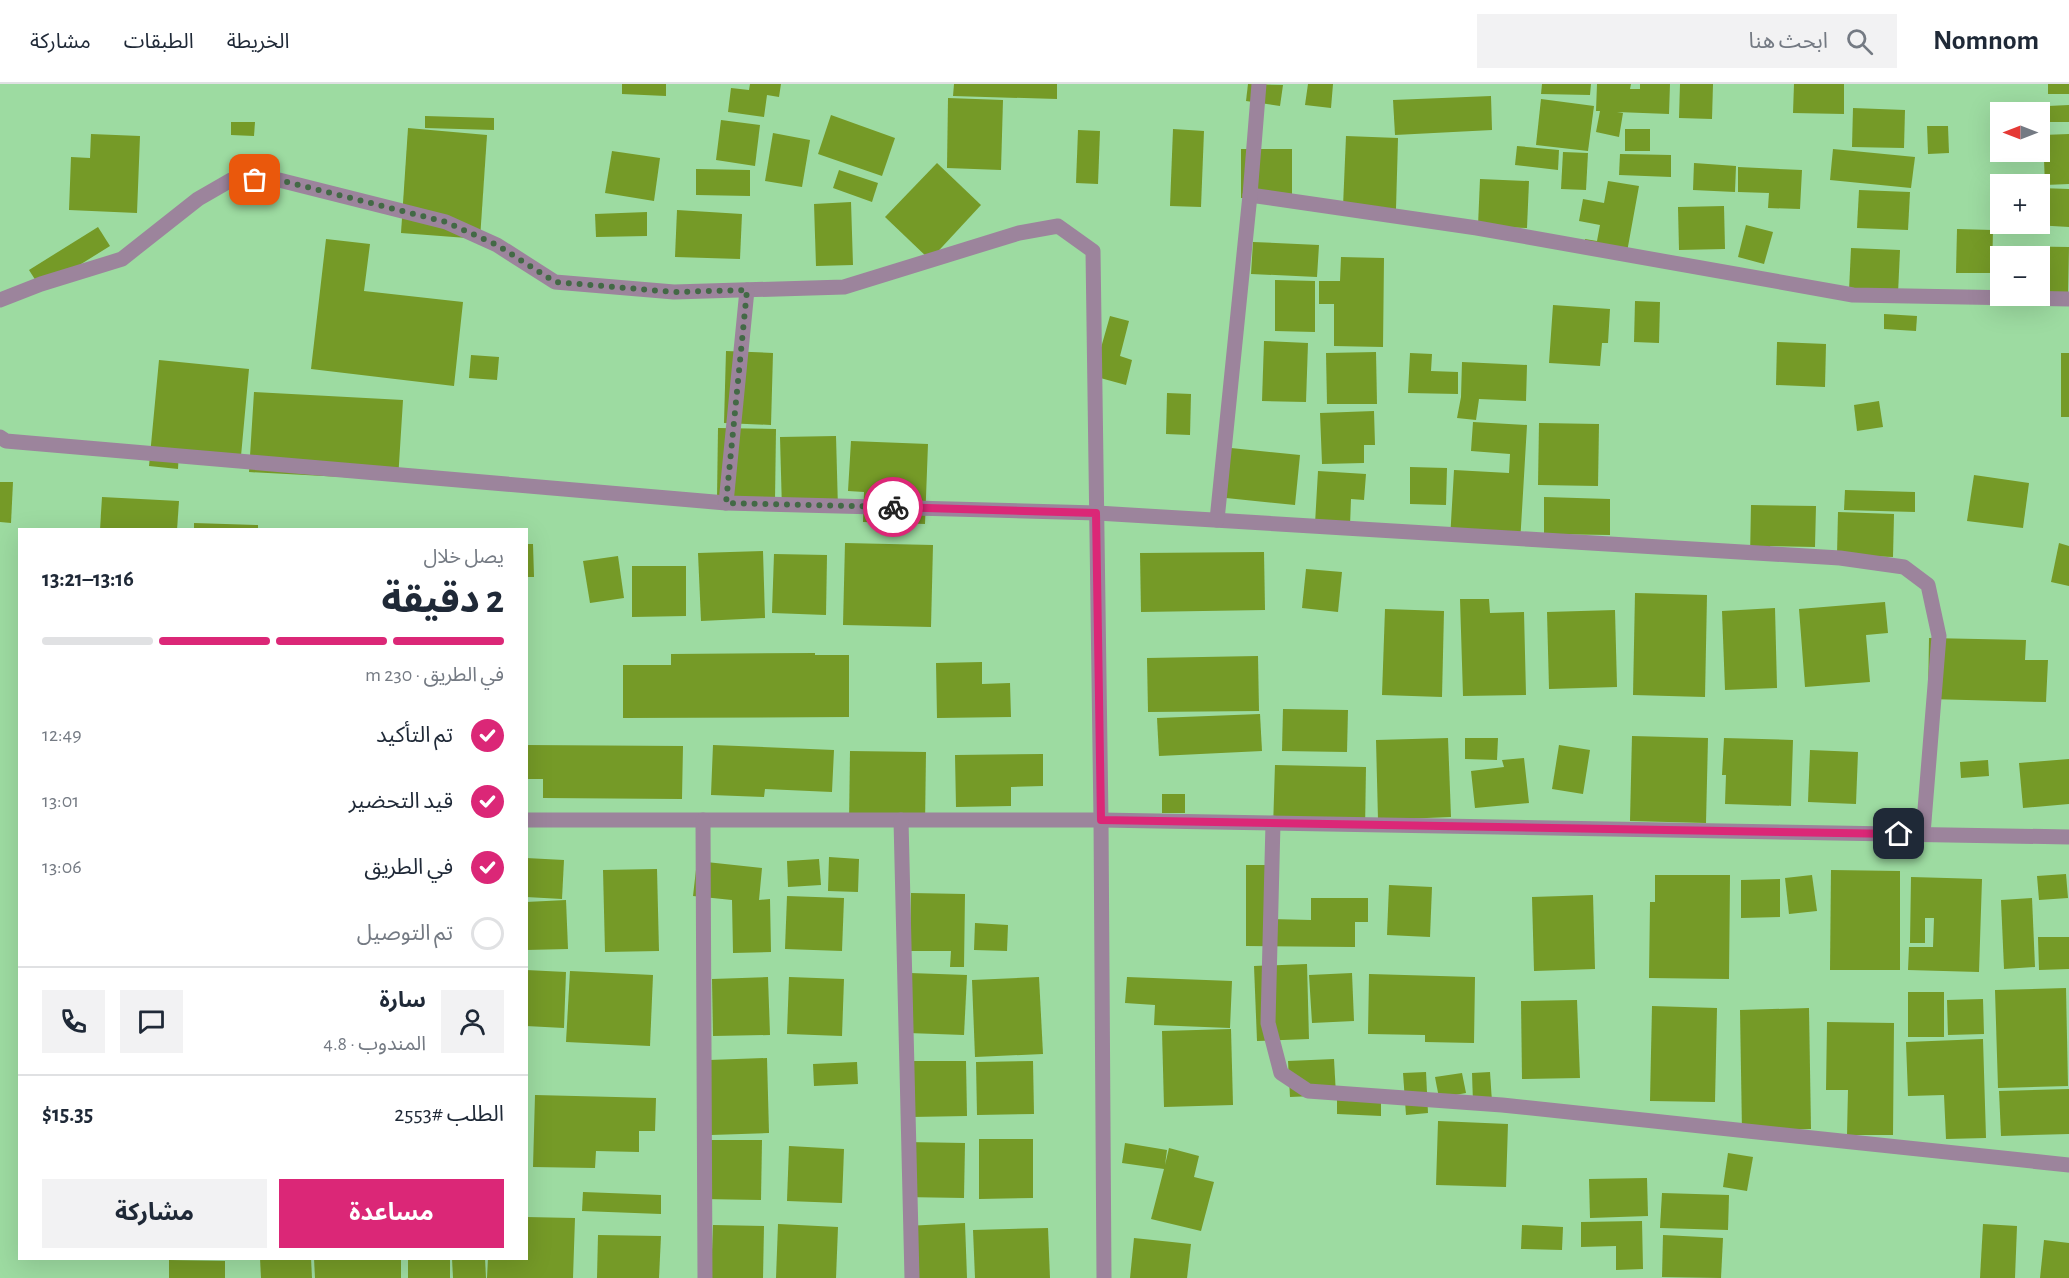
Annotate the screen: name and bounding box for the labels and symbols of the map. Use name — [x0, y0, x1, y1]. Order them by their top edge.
north arrow — [1990, 102, 2050, 162]
pin — [229, 154, 280, 205]
courier — [863, 477, 923, 537]
pin — [1873, 808, 1924, 859]

